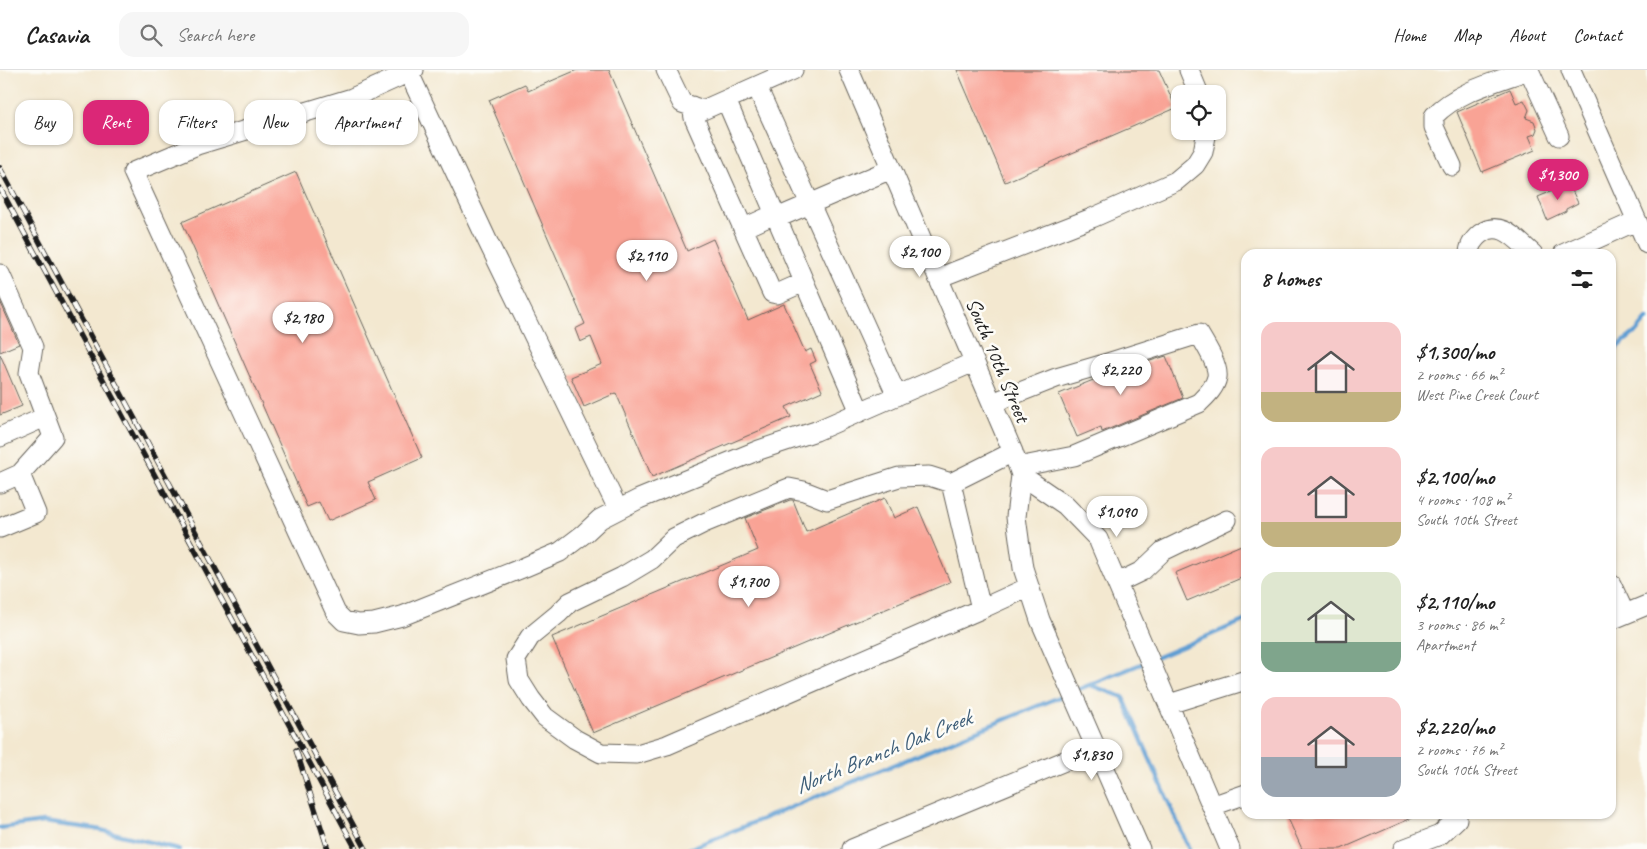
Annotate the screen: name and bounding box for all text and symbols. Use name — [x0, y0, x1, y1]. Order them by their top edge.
search box — [119, 12, 469, 57]
text: Casavia — [25, 20, 89, 50]
icon: search — [137, 21, 165, 49]
text: Search here — [177, 23, 254, 47]
text: Home — [1393, 24, 1426, 46]
text: Map — [1454, 24, 1481, 46]
text: About — [1509, 24, 1545, 46]
text: Contact — [1573, 24, 1622, 46]
map controls — [1171, 85, 1226, 140]
button: locate — [1171, 85, 1226, 140]
chip: Buy — [15, 100, 73, 145]
chip: Rent — [83, 100, 149, 145]
chip: Filters — [159, 100, 234, 145]
chip: New — [244, 100, 306, 145]
chip: Apartment — [316, 100, 418, 145]
pin: $1,300 — [1517, 158, 1599, 201]
text: $1,300 — [1538, 165, 1578, 185]
pin: $2,100 — [879, 236, 961, 278]
pin: $2,110 — [606, 240, 688, 282]
text: $2,100 — [900, 242, 940, 262]
text: $2,110 — [627, 246, 667, 266]
icon: filters — [1568, 265, 1596, 293]
text: 8 homes — [1261, 266, 1320, 292]
street label: South 10th Street — [960, 294, 1037, 428]
pin: $2,180 — [262, 302, 344, 344]
text: $2,180 — [283, 308, 323, 328]
text: $1,300/mo — [1416, 339, 1494, 365]
icon: home — [1301, 342, 1361, 402]
pin: $2,220 — [1080, 354, 1162, 396]
text: $2,220 — [1101, 360, 1141, 380]
text: 2 rooms · 66 m² — [1416, 365, 1502, 385]
text: West Pine Creek Court — [1416, 385, 1538, 405]
text: $2,100/mo — [1416, 464, 1494, 490]
icon: home — [1301, 467, 1361, 527]
text: 4 rooms · 108 m² — [1416, 490, 1510, 510]
pin: $1,090 — [1076, 496, 1158, 538]
text: $1,090 — [1098, 502, 1136, 522]
text: South 10th Street — [1416, 510, 1517, 530]
pin: $1,700 — [708, 566, 790, 608]
text: $1,700 — [729, 572, 769, 592]
text: $2,110/mo — [1416, 589, 1494, 615]
icon: home — [1301, 592, 1361, 652]
text: 3 rooms · 86 m² — [1416, 615, 1502, 635]
text: Apartment — [1416, 635, 1475, 655]
water label: North Branch Oak Creek — [791, 702, 979, 800]
text: $2,220/mo — [1416, 714, 1494, 740]
icon: home — [1301, 717, 1361, 777]
pin: $1,830 — [1051, 738, 1133, 781]
text: 2 rooms · 76 m² — [1416, 740, 1502, 760]
text: $1,830 — [1072, 745, 1112, 765]
text: South 10th Street — [1416, 760, 1517, 780]

